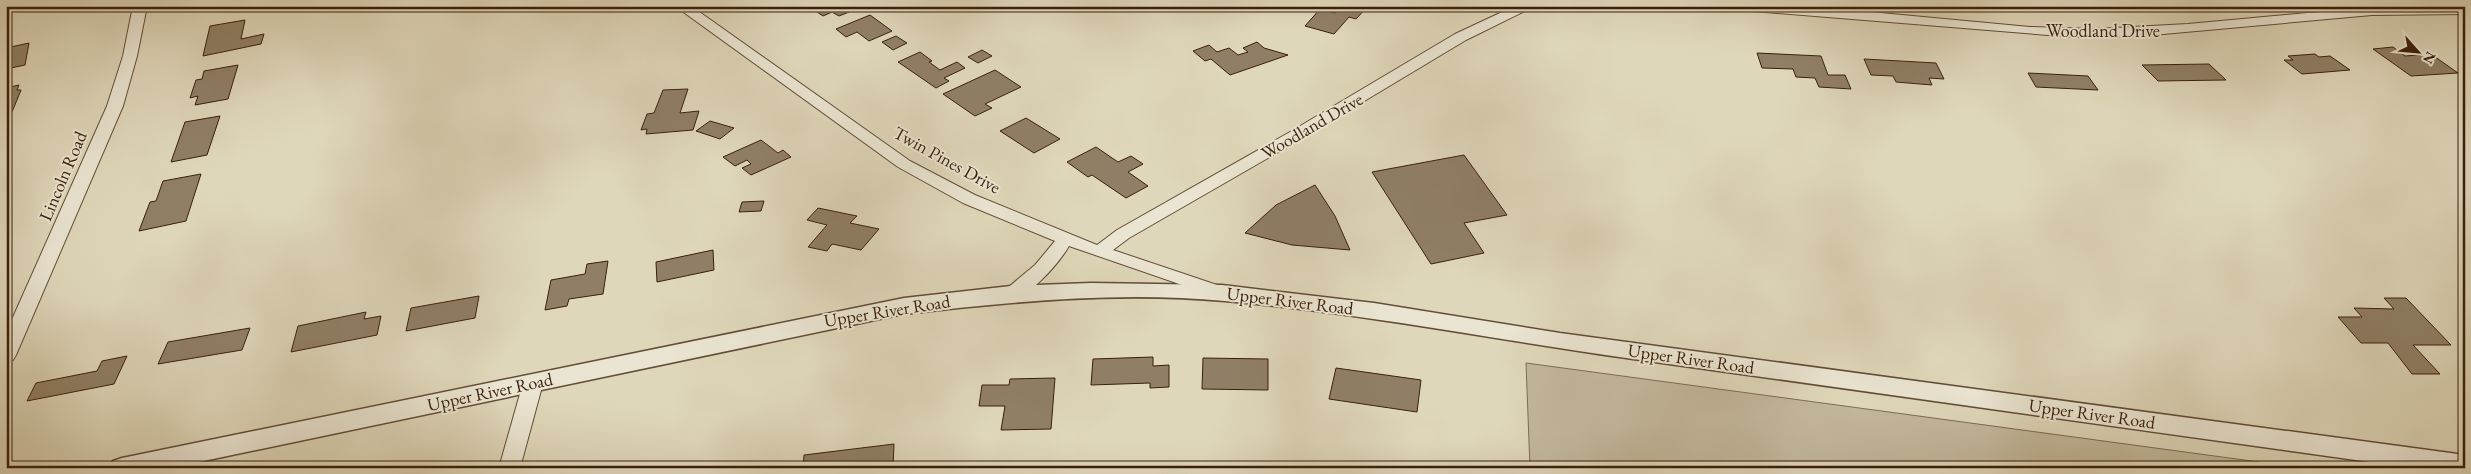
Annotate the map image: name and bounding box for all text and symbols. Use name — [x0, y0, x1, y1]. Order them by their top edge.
street label: Woodland Drive — [2046, 19, 2160, 42]
north arrow — [2394, 28, 2444, 78]
text: N — [2419, 49, 2440, 68]
street label: Woodland Drive — [1257, 87, 1367, 164]
street label: Twin Pines Drive — [890, 121, 1005, 198]
street label: Lincoln Road — [33, 127, 92, 224]
street label: Upper River Road — [1225, 281, 1356, 320]
street label: Upper River Road — [822, 289, 953, 332]
street label: Upper River Road — [1626, 338, 1757, 379]
street label: Upper River Road — [425, 367, 556, 416]
street label: Upper River Road — [2027, 393, 2158, 434]

